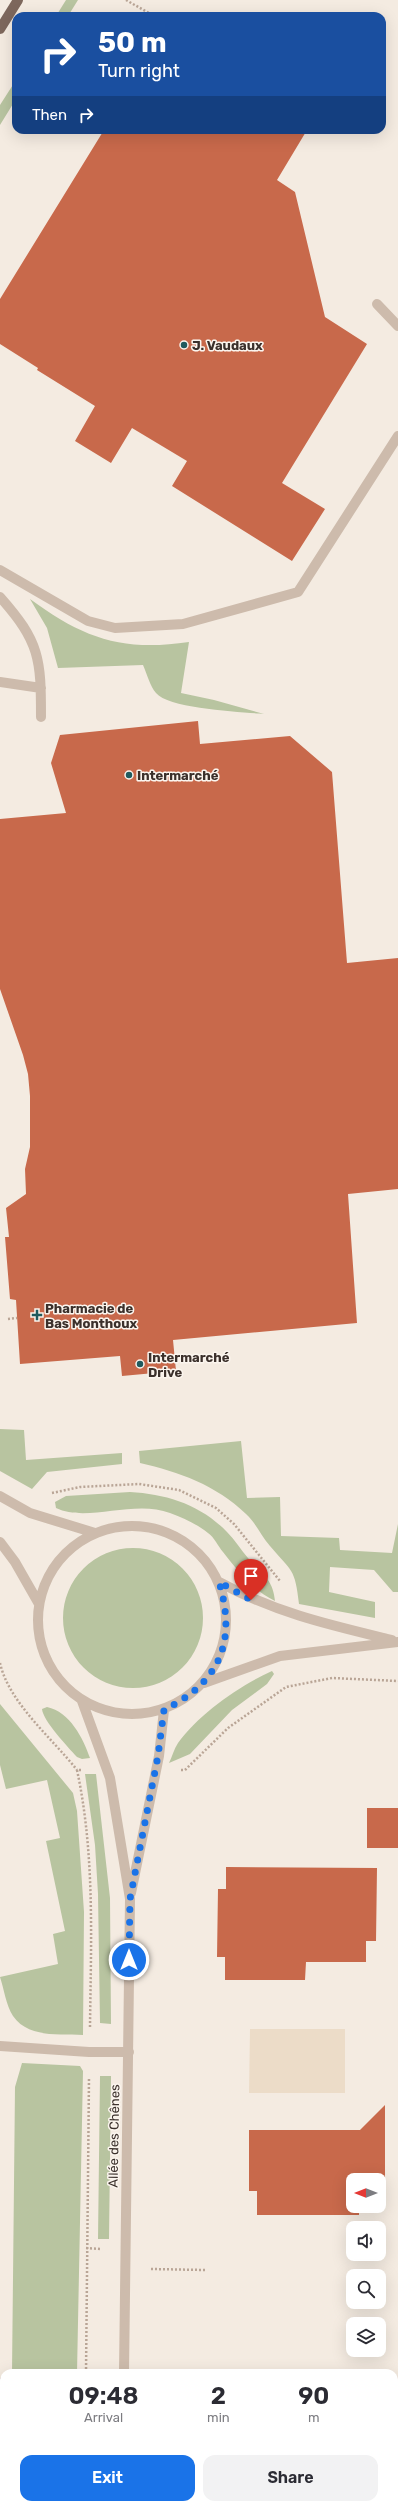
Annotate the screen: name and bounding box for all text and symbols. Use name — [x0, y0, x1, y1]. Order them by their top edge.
text: 50 m — [98, 26, 167, 59]
icon: right — [32, 28, 84, 80]
text: Turn right — [98, 60, 180, 82]
icon: right — [75, 104, 97, 126]
text: Then — [32, 106, 67, 124]
place label: J. Vaudaux — [192, 338, 263, 353]
marker: J. Vaudaux — [179, 340, 189, 350]
place label: Intermarché — [137, 768, 219, 783]
marker: Intermarché — [124, 770, 134, 780]
place label: Pharmacie de Bas Monthoux — [45, 1301, 138, 1331]
marker: Pharmacie de Bas Monthoux — [32, 1310, 42, 1320]
place label: Intermarché Drive — [148, 1350, 230, 1380]
marker: Intermarché Drive — [135, 1359, 145, 1369]
pin — [234, 1559, 268, 1600]
icon: arrive — [240, 1565, 262, 1587]
position arrow — [108, 1939, 150, 1981]
street label: Allée des Chênes — [106, 2084, 122, 2188]
north arrow — [346, 2173, 386, 2213]
map controls — [346, 2173, 386, 2357]
button: sound — [346, 2221, 386, 2261]
button: search — [346, 2269, 386, 2309]
button: layers — [346, 2317, 386, 2357]
text: 09:48 — [69, 2382, 139, 2410]
text: 2 — [211, 2382, 226, 2410]
text: 90 — [298, 2382, 329, 2410]
text: Arrival — [84, 2410, 123, 2425]
text: min — [207, 2410, 230, 2425]
text: m — [308, 2410, 320, 2425]
button: Exit — [20, 2455, 195, 2501]
button: Share — [203, 2455, 378, 2501]

